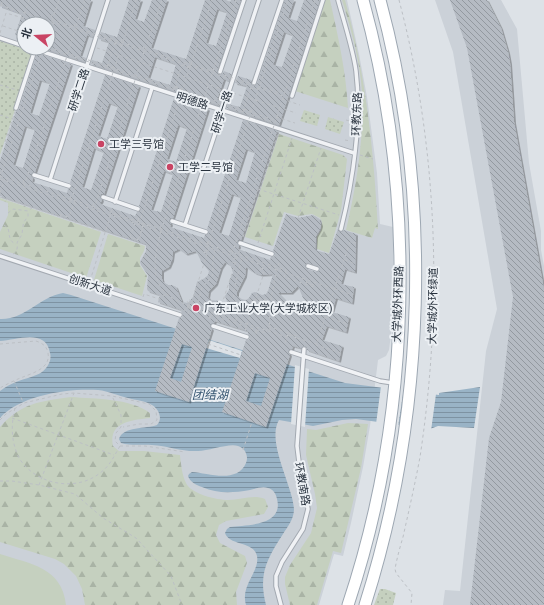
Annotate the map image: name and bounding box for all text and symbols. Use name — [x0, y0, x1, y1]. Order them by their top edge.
north arrow — [16, 16, 56, 56]
text: 北 — [19, 26, 35, 40]
street label: 研学二路 — [66, 67, 92, 113]
street label: 研学一路 — [209, 89, 235, 135]
street label: 明德路 — [174, 90, 210, 112]
street label: 环教东路 — [350, 92, 364, 136]
place label: 工学三号馆 — [109, 138, 164, 151]
marker: 工学三号馆 — [96, 139, 106, 149]
place label: 工学二号馆 — [178, 161, 233, 174]
marker: 工学二号馆 — [165, 162, 175, 172]
street label: 大学城外环西路 — [390, 265, 406, 343]
street label: 大学城外环绿道 — [426, 267, 440, 345]
street label: 创新大道 — [67, 272, 113, 298]
place label: 广东工业大学(大学城校区) — [204, 302, 333, 315]
marker: 广东工业大学(大学城校区) — [191, 303, 201, 313]
water label: 团结湖 — [192, 388, 230, 402]
street label: 环教南路 — [292, 461, 312, 507]

